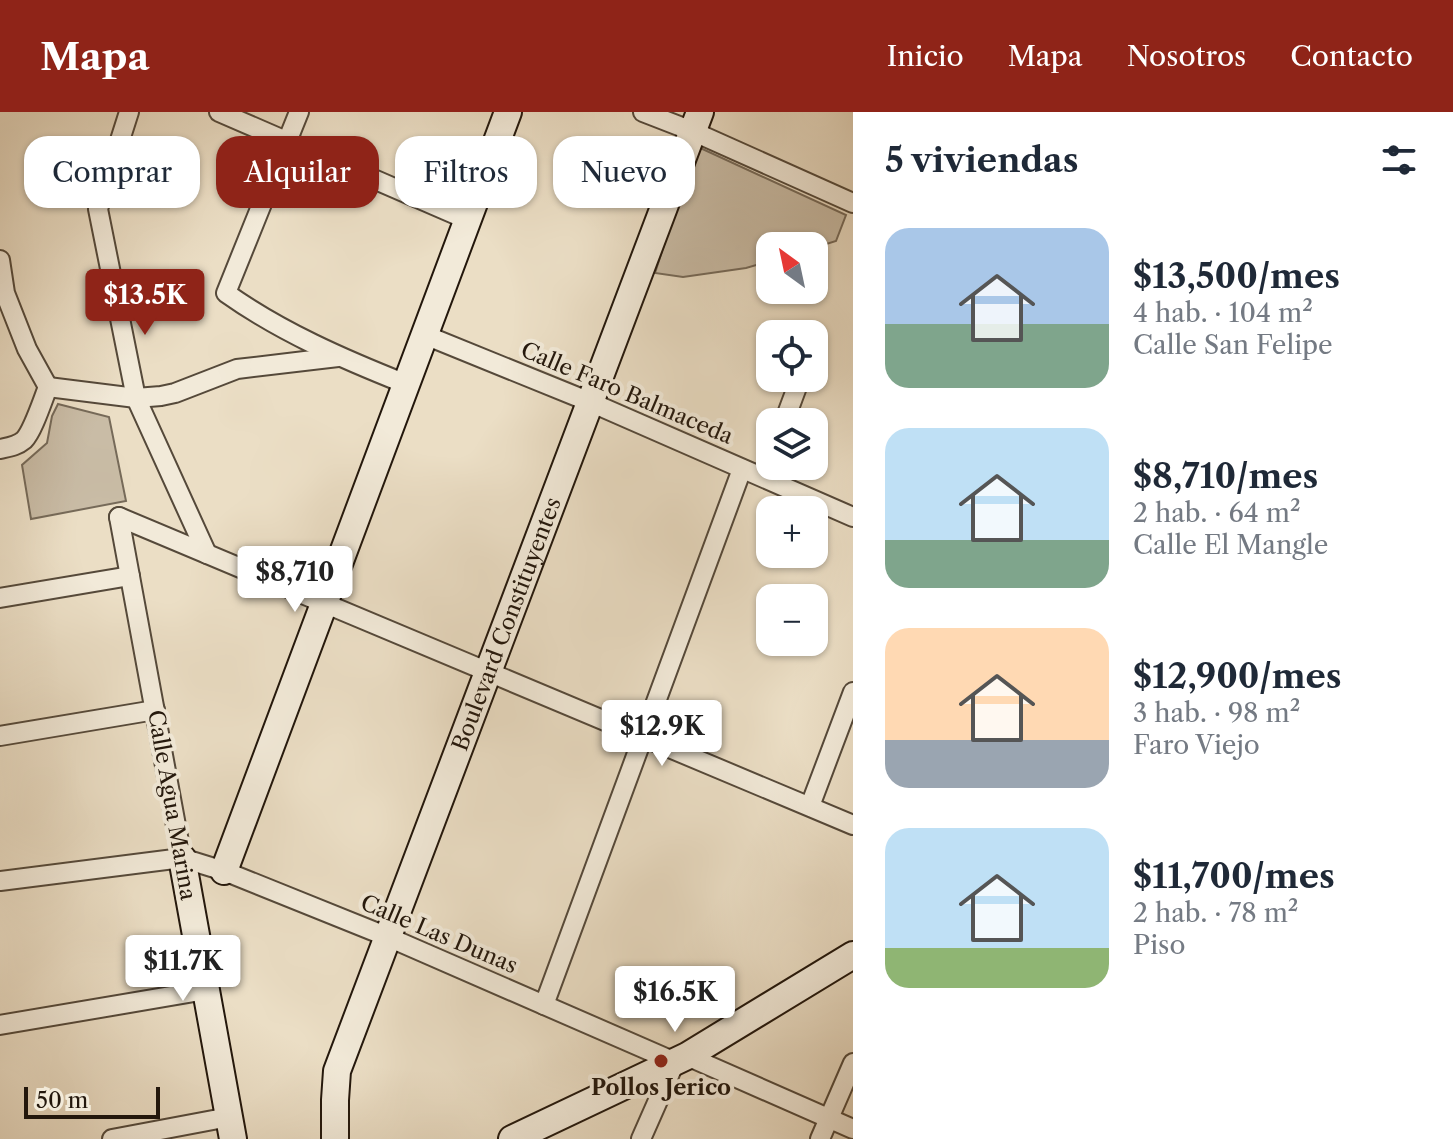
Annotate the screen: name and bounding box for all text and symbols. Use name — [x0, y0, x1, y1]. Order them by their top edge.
text: Mapa — [40, 33, 150, 80]
text: Inicio — [887, 39, 964, 73]
text: Mapa — [1008, 39, 1083, 73]
text: Nosotros — [1127, 39, 1246, 73]
text: Contacto — [1290, 39, 1413, 73]
chip: Comprar — [24, 136, 200, 208]
chip: Alquilar — [216, 136, 379, 208]
chip: Filtros — [395, 136, 537, 208]
chip: Nuevo — [553, 136, 695, 208]
icon: filters — [1377, 138, 1421, 182]
text: 5 viviendas — [885, 139, 1079, 181]
north arrow — [756, 232, 828, 304]
map controls — [756, 232, 828, 656]
text: $13,500/mes — [1133, 255, 1340, 297]
icon: home — [949, 260, 1045, 356]
pin: $13.5K — [80, 269, 210, 337]
text: $13.5K — [103, 279, 187, 311]
text: 4 hab. · 104 m² — [1133, 297, 1313, 329]
button: locate — [756, 320, 828, 392]
text: Calle San Felipe — [1133, 329, 1333, 361]
street label: Calle Faro Balmaceda — [517, 336, 737, 450]
button: layers — [756, 408, 828, 480]
text: $8,710/mes — [1133, 455, 1318, 497]
icon: home — [949, 460, 1045, 556]
street label: Boulevard Constituyentes — [446, 494, 566, 755]
button: + — [756, 496, 828, 568]
text: 2 hab. · 64 m² — [1133, 497, 1301, 529]
text: Calle El Mangle — [1133, 529, 1328, 561]
pin: $8,710 — [230, 546, 360, 614]
text: $8,710 — [256, 556, 334, 588]
button: − — [756, 584, 828, 656]
text: $12,900/mes — [1133, 655, 1342, 697]
icon: home — [949, 660, 1045, 756]
text: 3 hab. · 98 m² — [1133, 697, 1300, 729]
pin: $12.9K — [597, 700, 727, 768]
street label: Calle Agua Marina — [142, 708, 202, 903]
text: $12.9K — [620, 710, 704, 742]
text: Faro Viejo — [1133, 729, 1260, 761]
text: $11,700/mes — [1133, 855, 1335, 897]
icon: home — [949, 860, 1045, 956]
street label: Calle Las Dunas — [357, 889, 521, 979]
text: 2 hab. · 78 m² — [1133, 897, 1299, 929]
text: Piso — [1133, 929, 1185, 961]
pin: $11.7K — [118, 935, 248, 1003]
text: $11.7K — [143, 945, 223, 977]
pin: $16.5K — [610, 966, 740, 1034]
text: $16.5K — [633, 976, 717, 1008]
marker: Pollos Jerico — [652, 1052, 670, 1070]
place label: Pollos Jerico — [591, 1074, 731, 1101]
scale bar — [24, 1083, 160, 1119]
text: 50 m — [36, 1087, 88, 1114]

